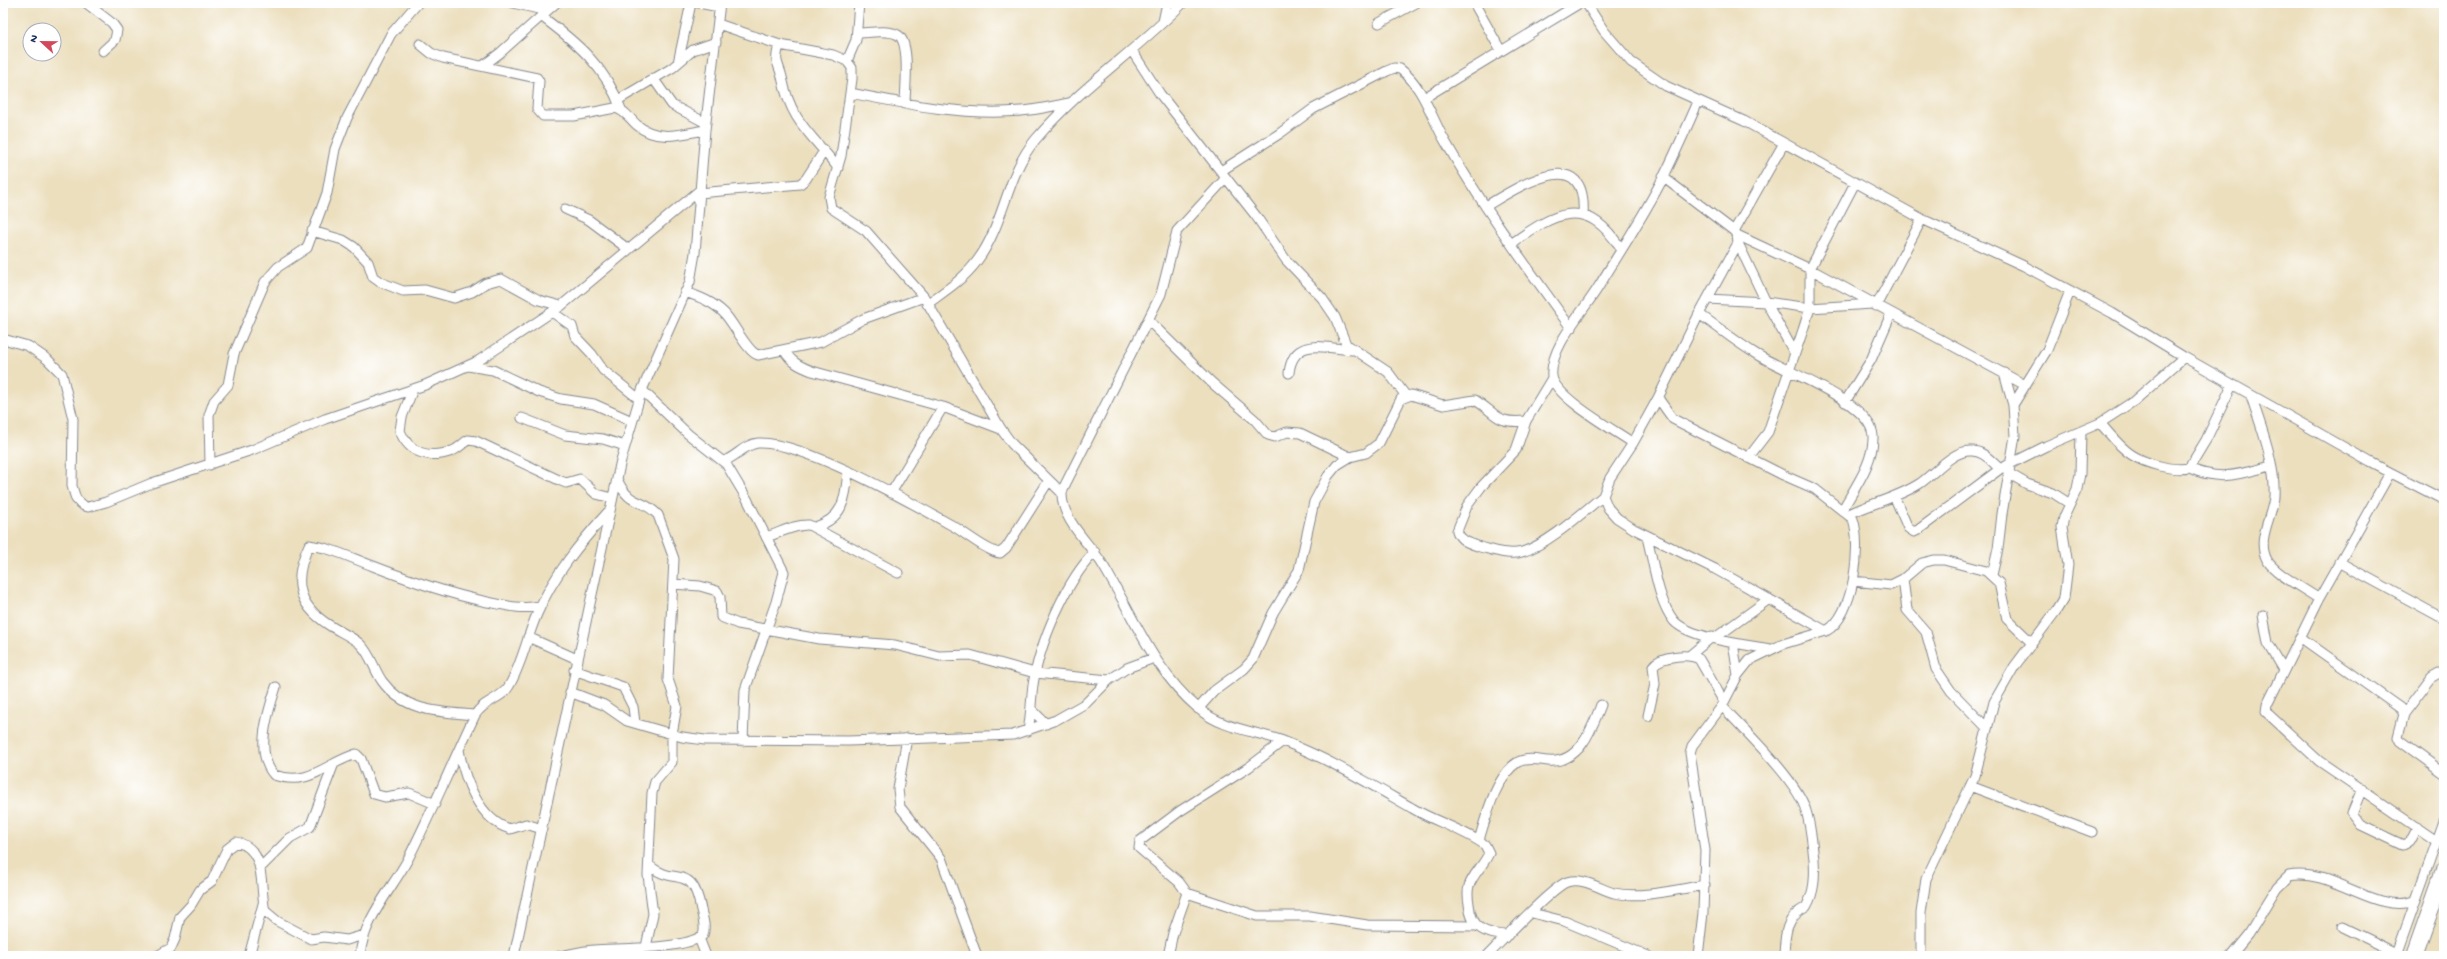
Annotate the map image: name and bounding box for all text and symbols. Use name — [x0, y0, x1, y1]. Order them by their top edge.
north arrow — [22, 22, 62, 62]
text: N — [28, 33, 41, 45]

